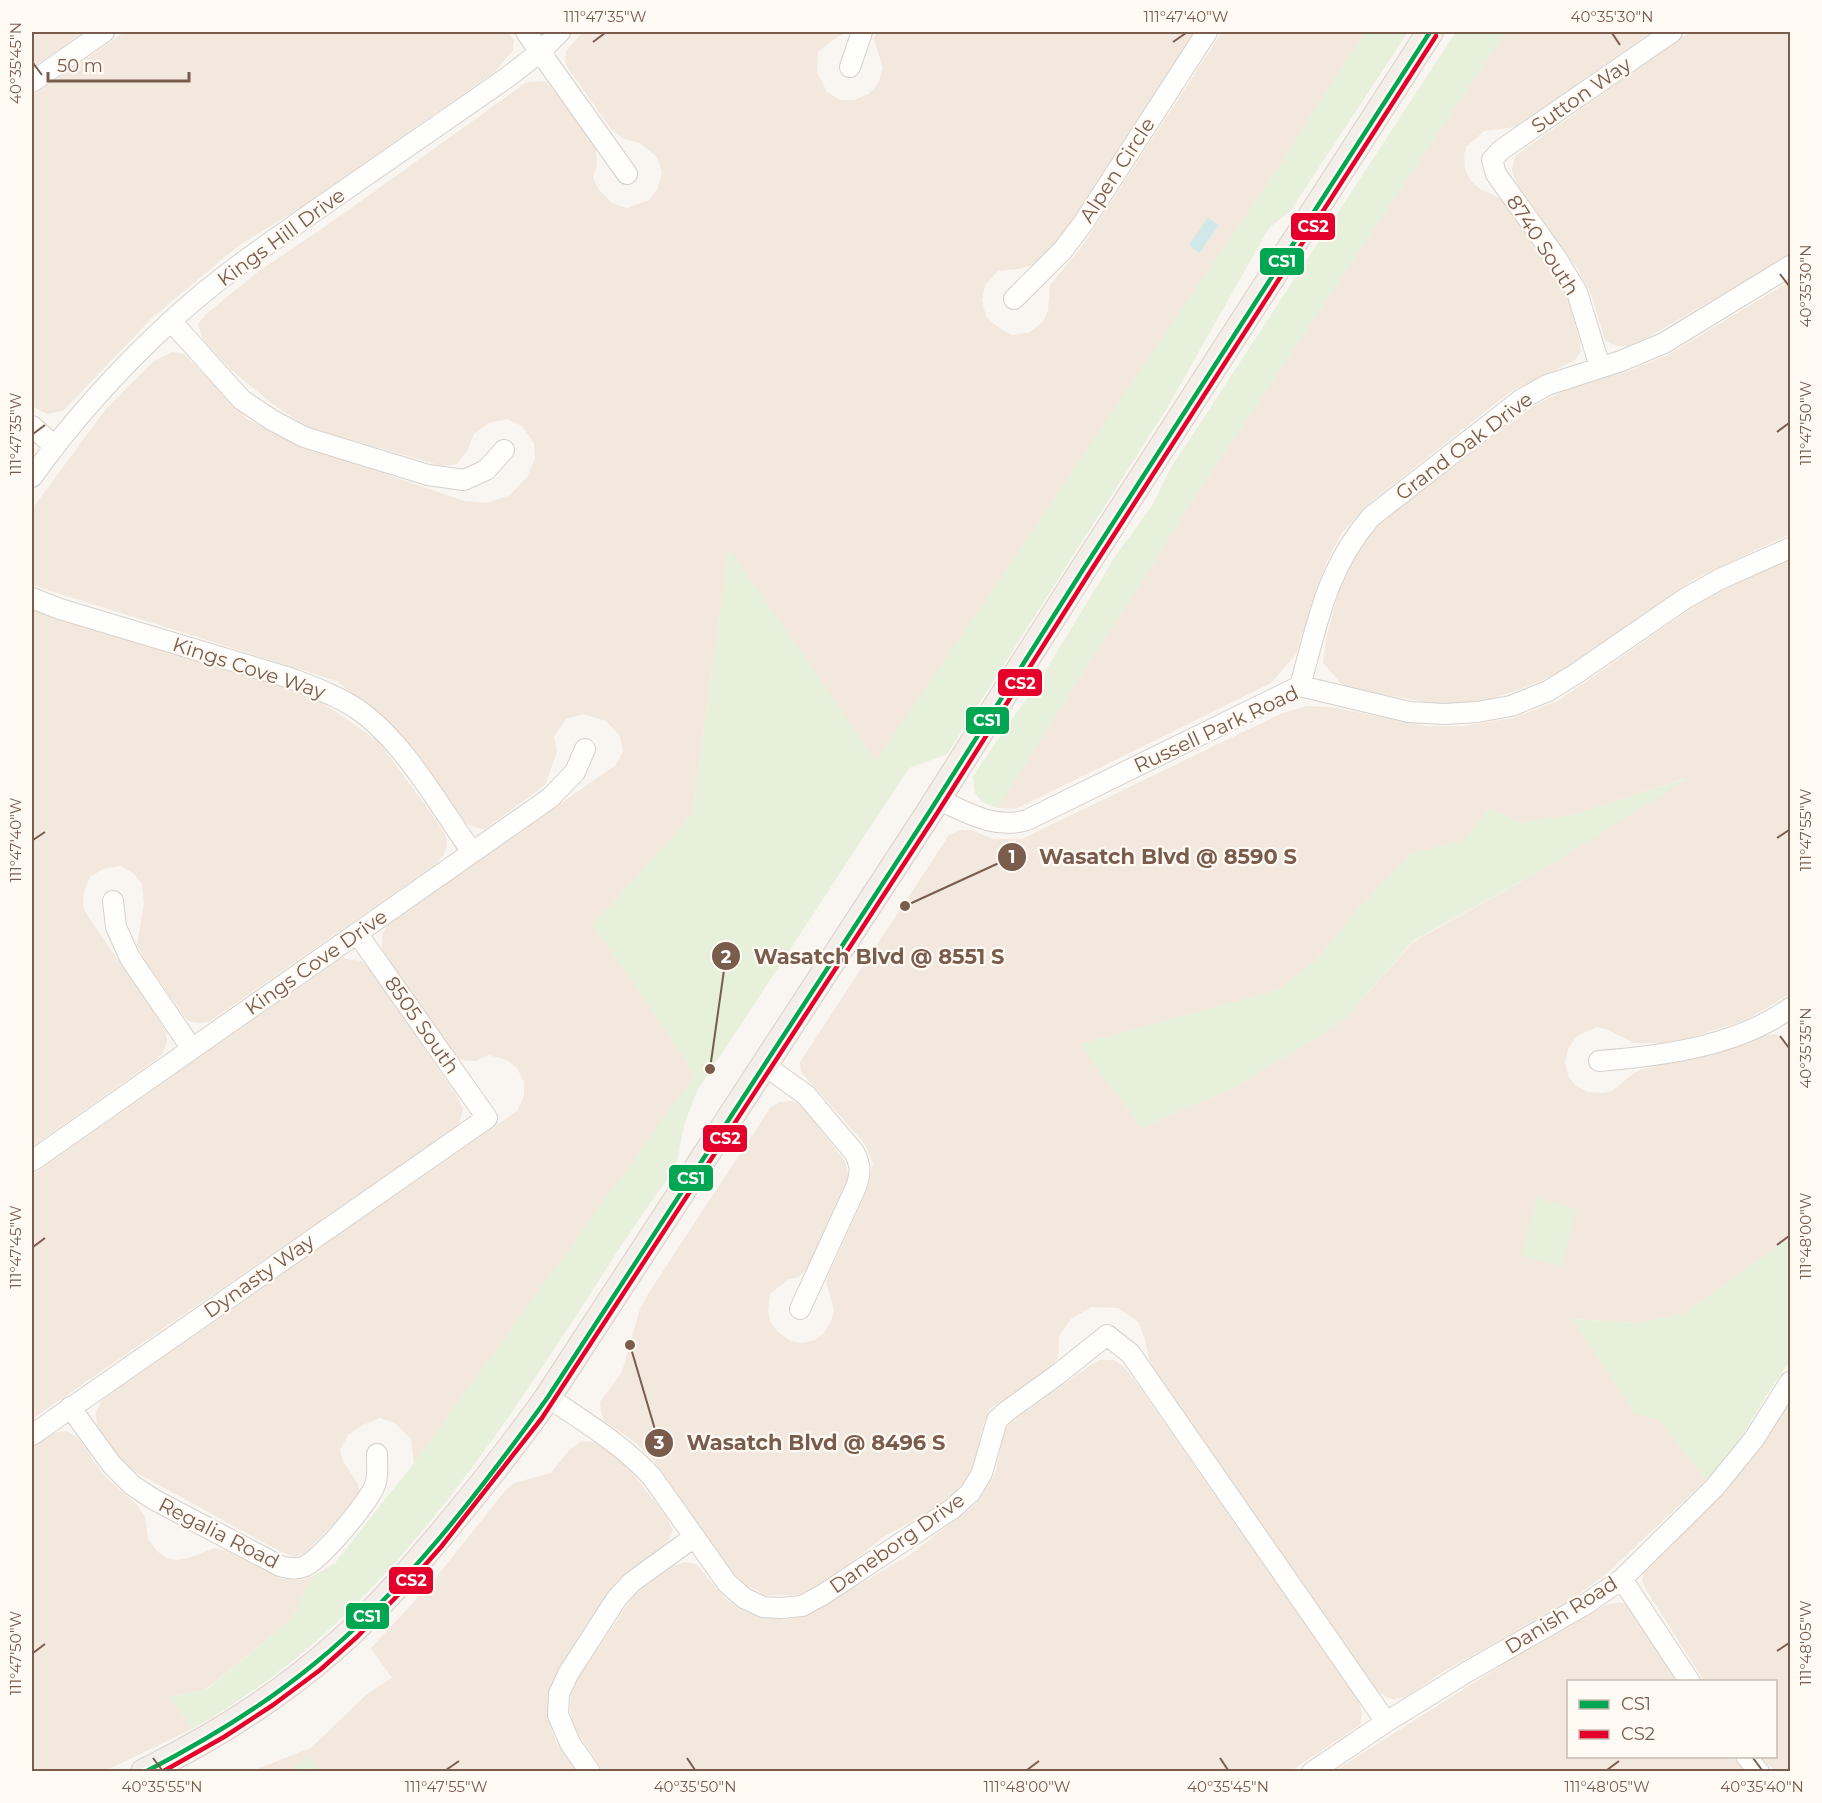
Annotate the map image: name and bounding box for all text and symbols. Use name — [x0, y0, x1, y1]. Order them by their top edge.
text: 111°47'35"W — [564, 7, 647, 26]
text: 111°47'40"W — [1143, 7, 1229, 26]
text: 40°35'30"N — [1571, 7, 1653, 26]
text: 40°35'45"N — [6, 22, 25, 104]
scale bar — [48, 45, 189, 83]
street label: Sutton Way — [1527, 52, 1636, 138]
text: 50 m — [57, 55, 103, 77]
street label: Alpen Circle — [1074, 113, 1160, 227]
street label: Kings Hill Drive — [213, 183, 349, 291]
street label: 8740 South — [1502, 190, 1584, 300]
line badge: CS2 — [1290, 212, 1336, 241]
text: CS2 — [1297, 217, 1329, 236]
text: 40°35'30"N — [1796, 245, 1815, 327]
line badge: CS1 — [1259, 247, 1305, 276]
text: CS1 — [1268, 252, 1296, 271]
text: 111°47'50"W — [1796, 381, 1815, 465]
street label: Grand Oak Drive — [1391, 387, 1537, 505]
text: 111°47'35"W — [6, 392, 25, 475]
street label: Kings Cove Way — [170, 632, 328, 704]
line badge: CS2 — [997, 668, 1043, 697]
text: CS2 — [1004, 674, 1036, 693]
street label: Russell Park Road — [1130, 680, 1302, 778]
line badge: CS1 — [965, 706, 1010, 735]
text: CS1 — [973, 711, 1001, 730]
text: 111°47'55"W — [1796, 788, 1815, 871]
text: 111°47'40"W — [6, 797, 25, 883]
callout: Wasatch Blvd @ 8590 S — [997, 837, 1309, 876]
text: Wasatch Blvd @ 8590 S — [1039, 844, 1297, 869]
text: 1 — [1008, 846, 1016, 868]
street label: Kings Cove Drive — [240, 904, 392, 1020]
callout: Wasatch Blvd @ 8551 S — [711, 937, 1016, 976]
text: Wasatch Blvd @ 8551 S — [753, 944, 1005, 969]
text: 2 — [721, 946, 732, 968]
street label: 8505 South — [380, 972, 464, 1078]
text: 40°35'35"N — [1796, 1007, 1815, 1089]
line badge: CS2 — [702, 1124, 748, 1153]
text: CS2 — [709, 1129, 741, 1148]
line badge: CS1 — [668, 1164, 714, 1192]
text: CS1 — [677, 1169, 705, 1188]
text: 111°48'00"W — [1796, 1192, 1815, 1279]
text: 111°47'45"W — [6, 1205, 25, 1289]
street label: Dynasty Way — [199, 1229, 319, 1323]
callout: Wasatch Blvd @ 8496 S — [644, 1423, 957, 1462]
text: Wasatch Blvd @ 8496 S — [686, 1430, 946, 1455]
text: 3 — [653, 1432, 665, 1454]
street label: Daneborg Drive — [825, 1488, 969, 1598]
street label: Regalia Road — [155, 1492, 283, 1574]
line badge: CS2 — [388, 1566, 434, 1595]
text: CS2 — [395, 1571, 427, 1590]
street label: Danish Road — [1500, 1571, 1622, 1659]
text: 111°48'05"W — [1796, 1600, 1815, 1686]
line badge: CS1 — [345, 1602, 390, 1630]
text: CS1 — [353, 1607, 381, 1626]
text: 111°47'50"W — [6, 1611, 25, 1695]
legend — [1567, 1680, 1777, 1758]
text: CS1 — [1621, 1693, 1651, 1715]
text: CS2 — [1621, 1723, 1655, 1745]
text: 40°35'55"N — [121, 1777, 203, 1796]
text: 111°47'55"W — [405, 1777, 488, 1796]
text: 40°35'50"N — [654, 1777, 736, 1796]
text: 111°48'00"W — [984, 1777, 1071, 1796]
text: 40°35'45"N — [1187, 1777, 1269, 1796]
text: 111°48'05"W — [1564, 1777, 1650, 1796]
text: 40°35'40"N — [1720, 1777, 1804, 1796]

